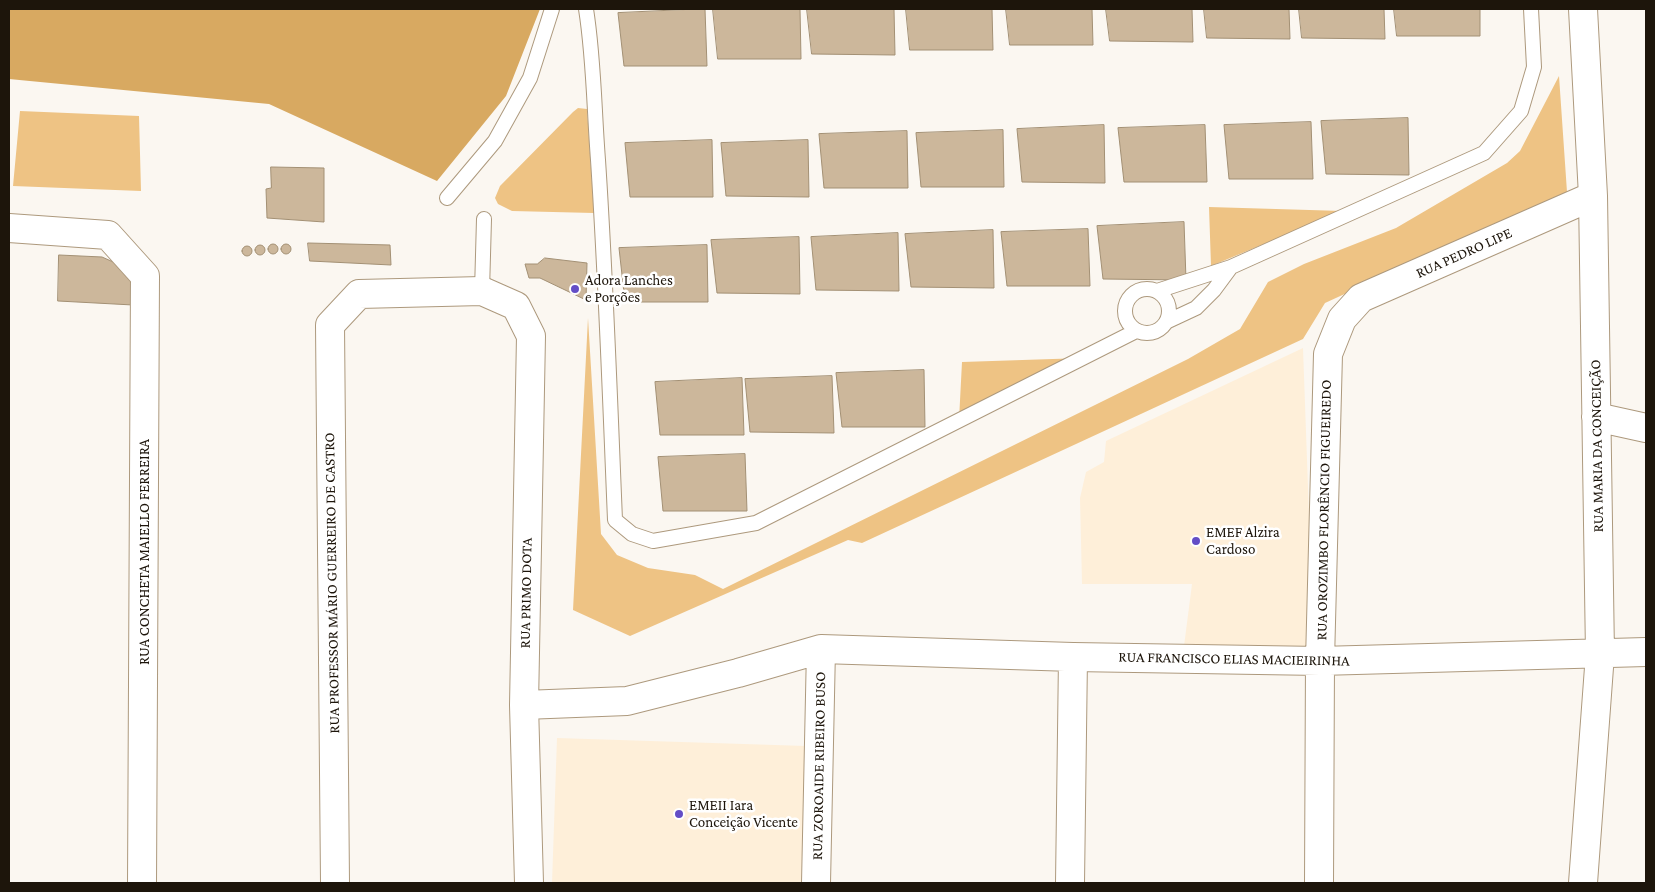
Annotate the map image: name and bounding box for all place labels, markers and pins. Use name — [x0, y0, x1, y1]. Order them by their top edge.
place label: Adora Lanches e Porções — [585, 271, 673, 306]
marker: Adora Lanches e Porções — [569, 283, 581, 295]
place label: EMEF Alzira Cardoso — [1206, 523, 1280, 558]
marker: EMEF Alzira Cardoso — [1190, 535, 1202, 547]
place label: EMEII Iara Conceição Vicente — [689, 796, 798, 831]
marker: EMEII Iara Conceição Vicente — [673, 808, 685, 820]

